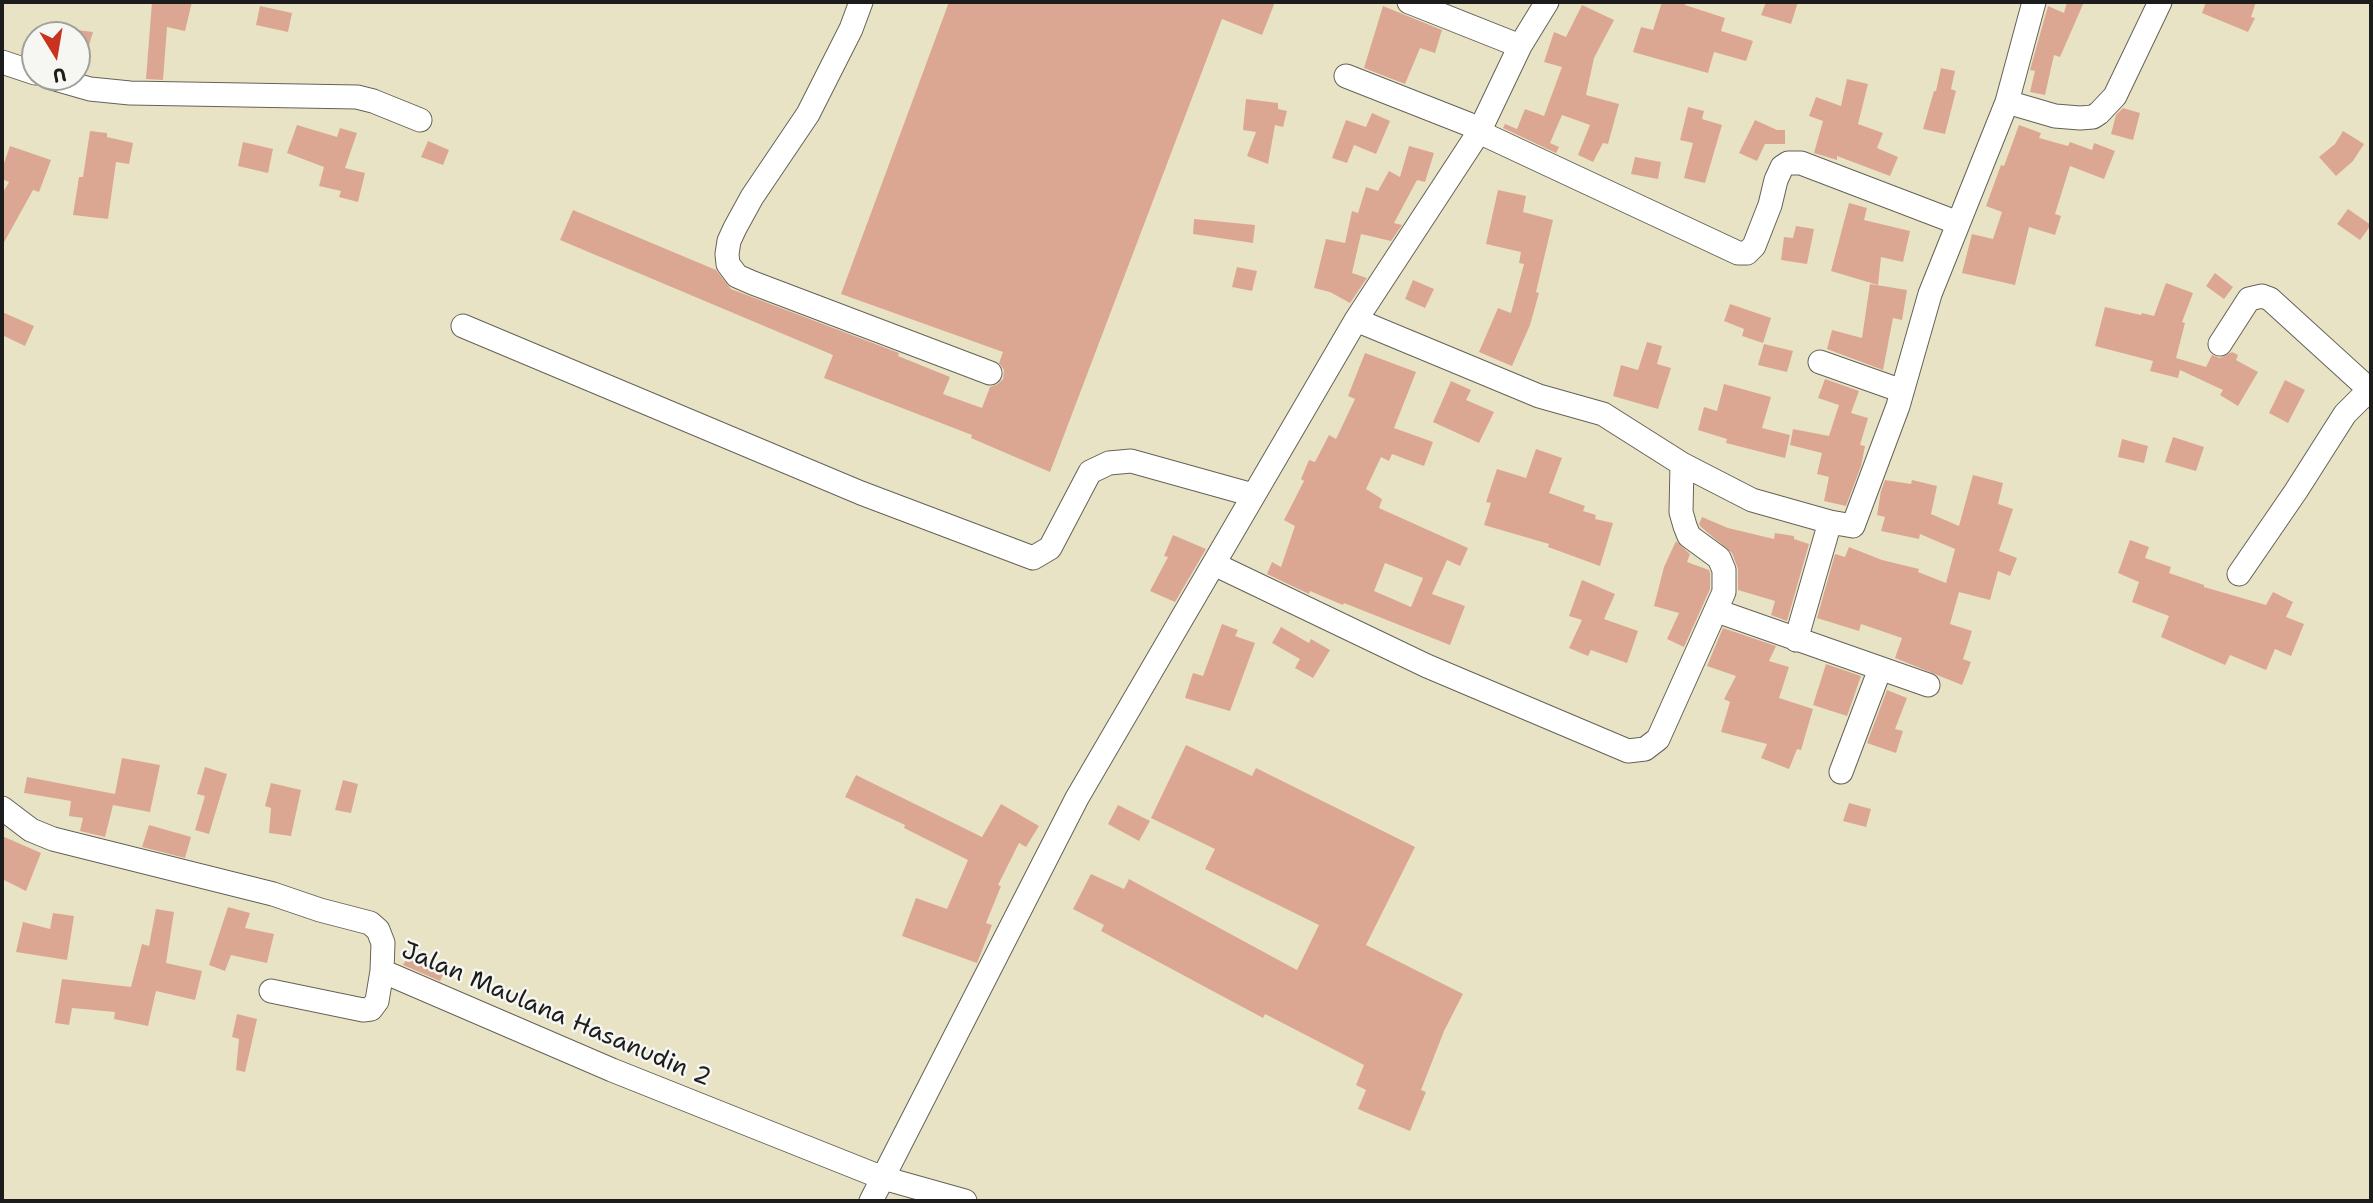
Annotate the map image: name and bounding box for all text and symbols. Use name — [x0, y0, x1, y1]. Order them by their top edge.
north arrow — [21, 21, 91, 91]
text: U — [51, 62, 68, 89]
street label: Jalan Maulana Hasanudin 2 — [397, 937, 715, 1093]

